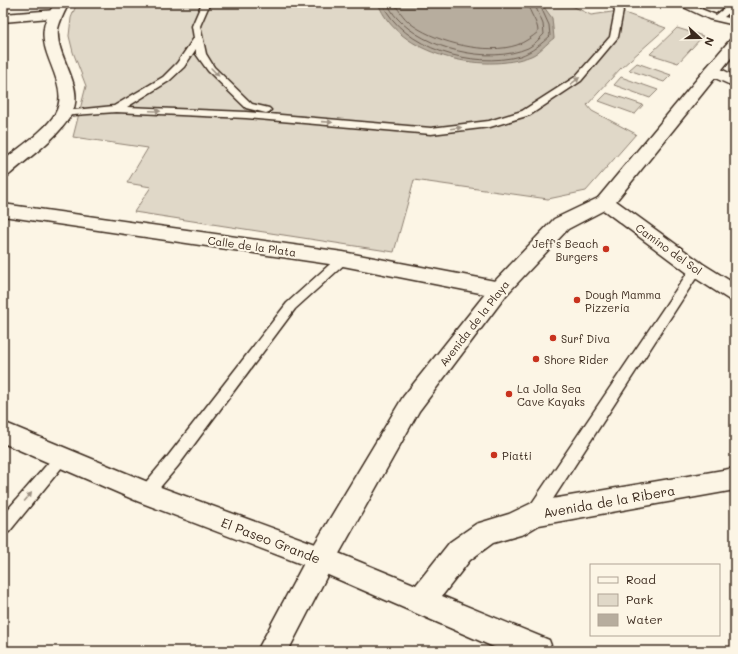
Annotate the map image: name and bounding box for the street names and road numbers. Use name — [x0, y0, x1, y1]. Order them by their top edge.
street label: Camino del Sol — [633, 220, 705, 278]
street label: Calle de la Plata — [207, 232, 297, 260]
street label: Avenida de la Playa — [436, 277, 512, 369]
street label: Avenida de la Ribera — [542, 481, 676, 521]
street label: El Paseo Grande — [219, 513, 323, 567]

